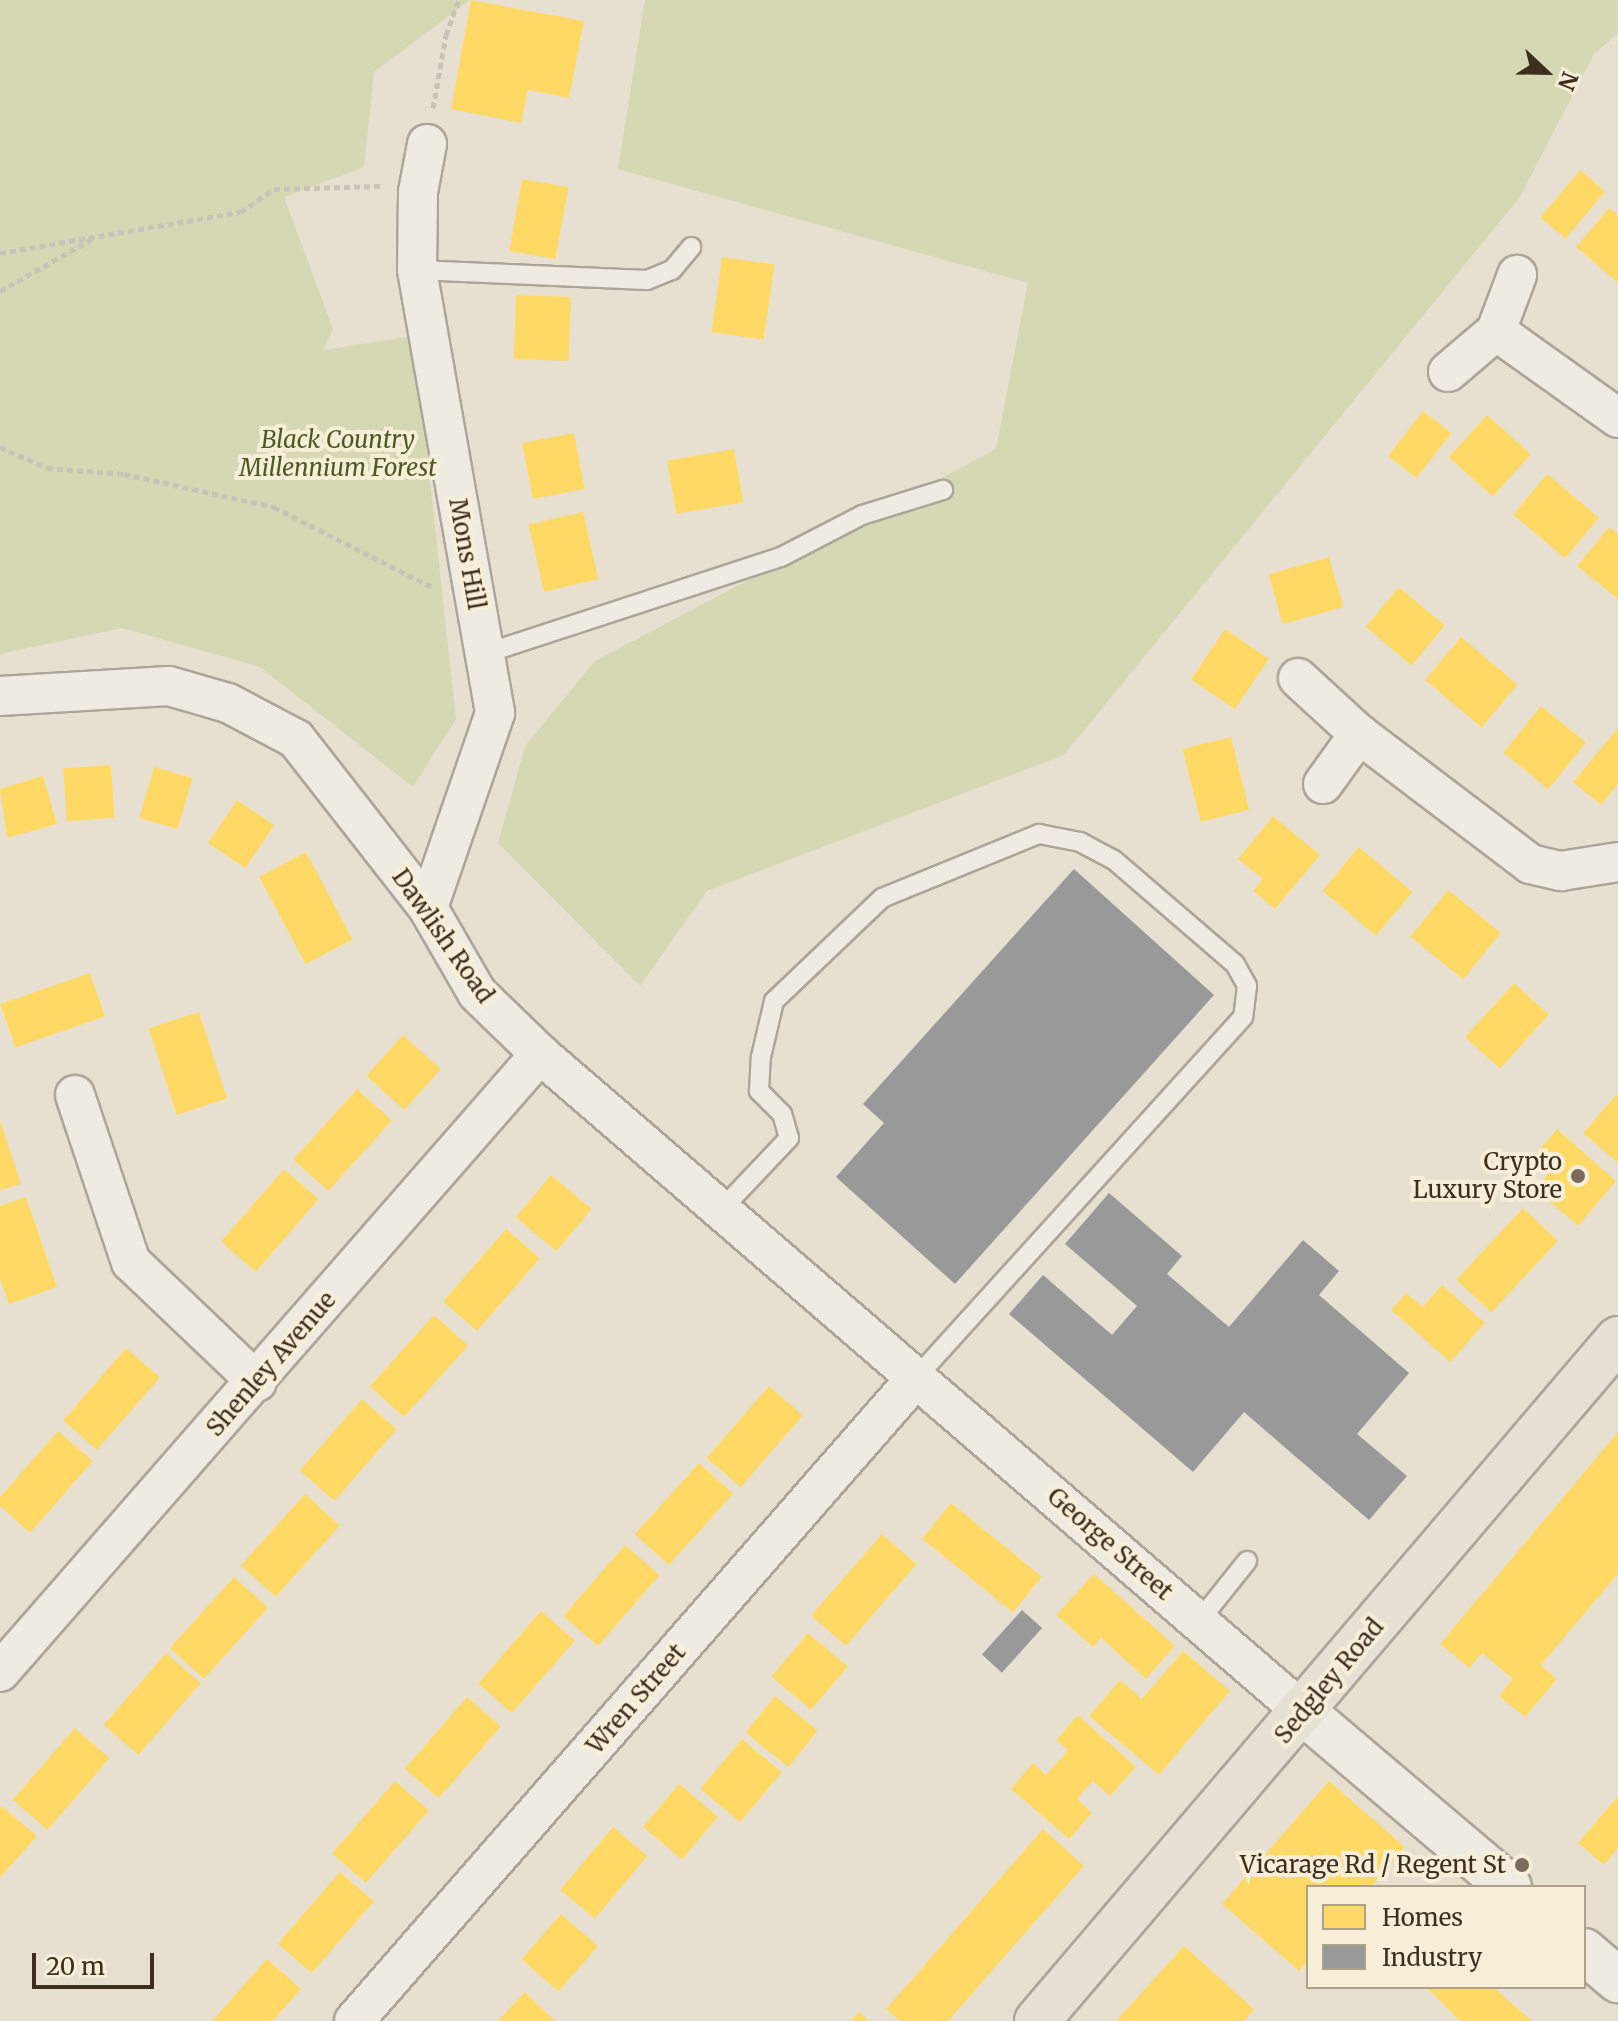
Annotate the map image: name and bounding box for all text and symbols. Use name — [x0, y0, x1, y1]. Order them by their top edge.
north arrow — [1506, 32, 1586, 112]
text: N — [1552, 68, 1584, 94]
park label: Black Country Millennium Forest — [239, 426, 437, 482]
street label: Mons Hill — [443, 496, 491, 612]
street label: Dawlish Road — [386, 863, 500, 1009]
place label: Crypto Luxury Store — [1413, 1148, 1562, 1204]
marker: Crypto Luxury Store — [1569, 1167, 1587, 1185]
street label: Shenley Avenue — [200, 1286, 342, 1442]
street label: George Street — [1042, 1482, 1178, 1606]
street label: Sedgley Road — [1268, 1613, 1390, 1749]
street label: Wren Street — [580, 1638, 692, 1760]
place label: Vicarage Rd / Regent St — [1240, 1851, 1506, 1879]
marker: Vicarage Rd / Regent St — [1513, 1856, 1531, 1874]
legend — [1306, 1885, 1586, 1989]
text: Homes — [1382, 1902, 1463, 1933]
scale bar — [36, 1937, 158, 1987]
text: Industry — [1382, 1942, 1482, 1973]
text: 20 m — [46, 1951, 105, 1982]

